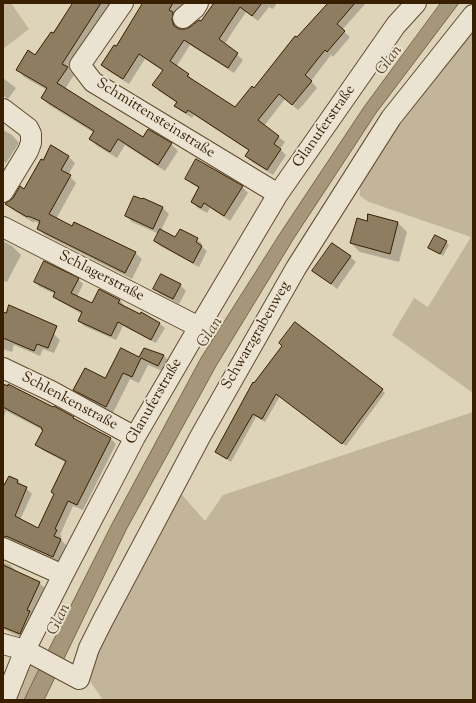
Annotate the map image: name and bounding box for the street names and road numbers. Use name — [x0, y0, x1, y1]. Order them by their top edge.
street label: Schmittensteinstraße — [92, 75, 218, 163]
street label: Glanuferstraße — [290, 82, 360, 172]
street label: Schlagerstraße — [55, 248, 147, 306]
street label: Schwarzgrabenweg — [219, 279, 295, 393]
street label: Glanuferstraße — [123, 356, 187, 448]
street label: Schlenkenstraße — [18, 369, 120, 435]

